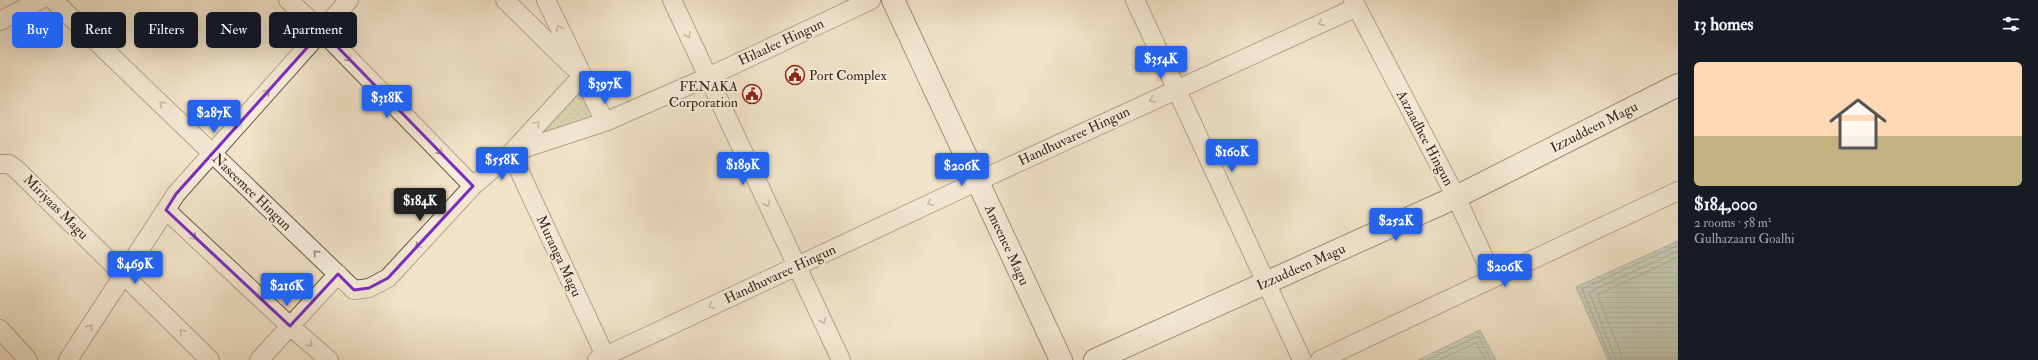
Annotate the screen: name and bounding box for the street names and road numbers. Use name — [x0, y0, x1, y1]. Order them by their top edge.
street label: Hilaalee Hingun — [736, 15, 826, 69]
street label: Aazaadhee Hingun — [1392, 86, 1457, 189]
street label: Izzuddeen Magu — [1548, 98, 1640, 156]
street label: Handhuvaree Hingun — [1015, 103, 1133, 169]
street label: Naseemee Hingun — [209, 150, 295, 234]
street label: Miriyaas Magu — [19, 171, 92, 244]
street label: Ameenee Magu — [981, 201, 1033, 288]
street label: Muranga Magu — [533, 213, 585, 299]
street label: Izzuddeen Magu — [1254, 240, 1348, 294]
street label: Handhuvaree Hingun — [721, 241, 839, 307]

